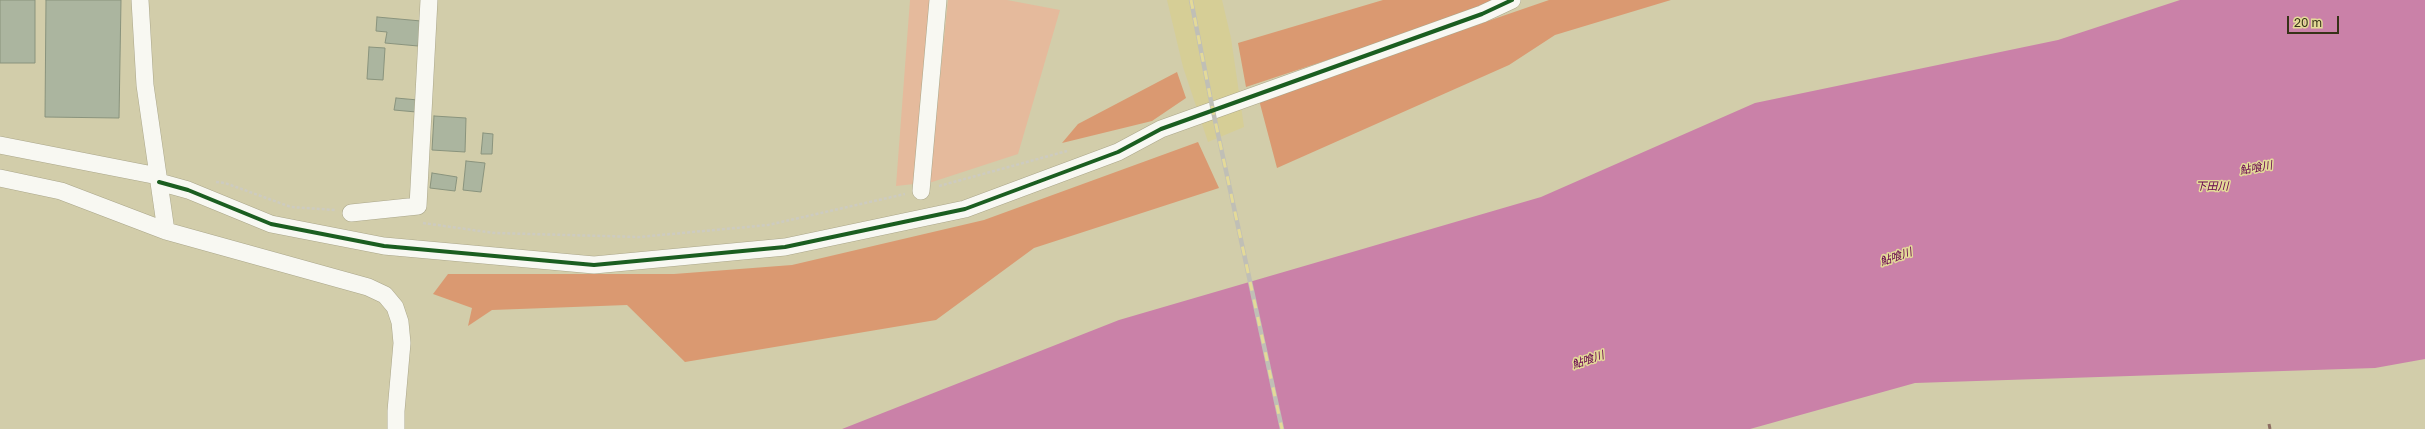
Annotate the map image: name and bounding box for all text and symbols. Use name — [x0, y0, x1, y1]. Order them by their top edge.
scale bar — [2289, 8, 2341, 34]
text: 20 m — [2294, 15, 2322, 30]
water label: 鮎喰川 — [2239, 159, 2273, 177]
water label: 下田川 — [2196, 180, 2228, 194]
water label: 鮎喰川 — [1878, 246, 1914, 268]
water label: 鮎喰川 — [1570, 349, 1606, 371]

